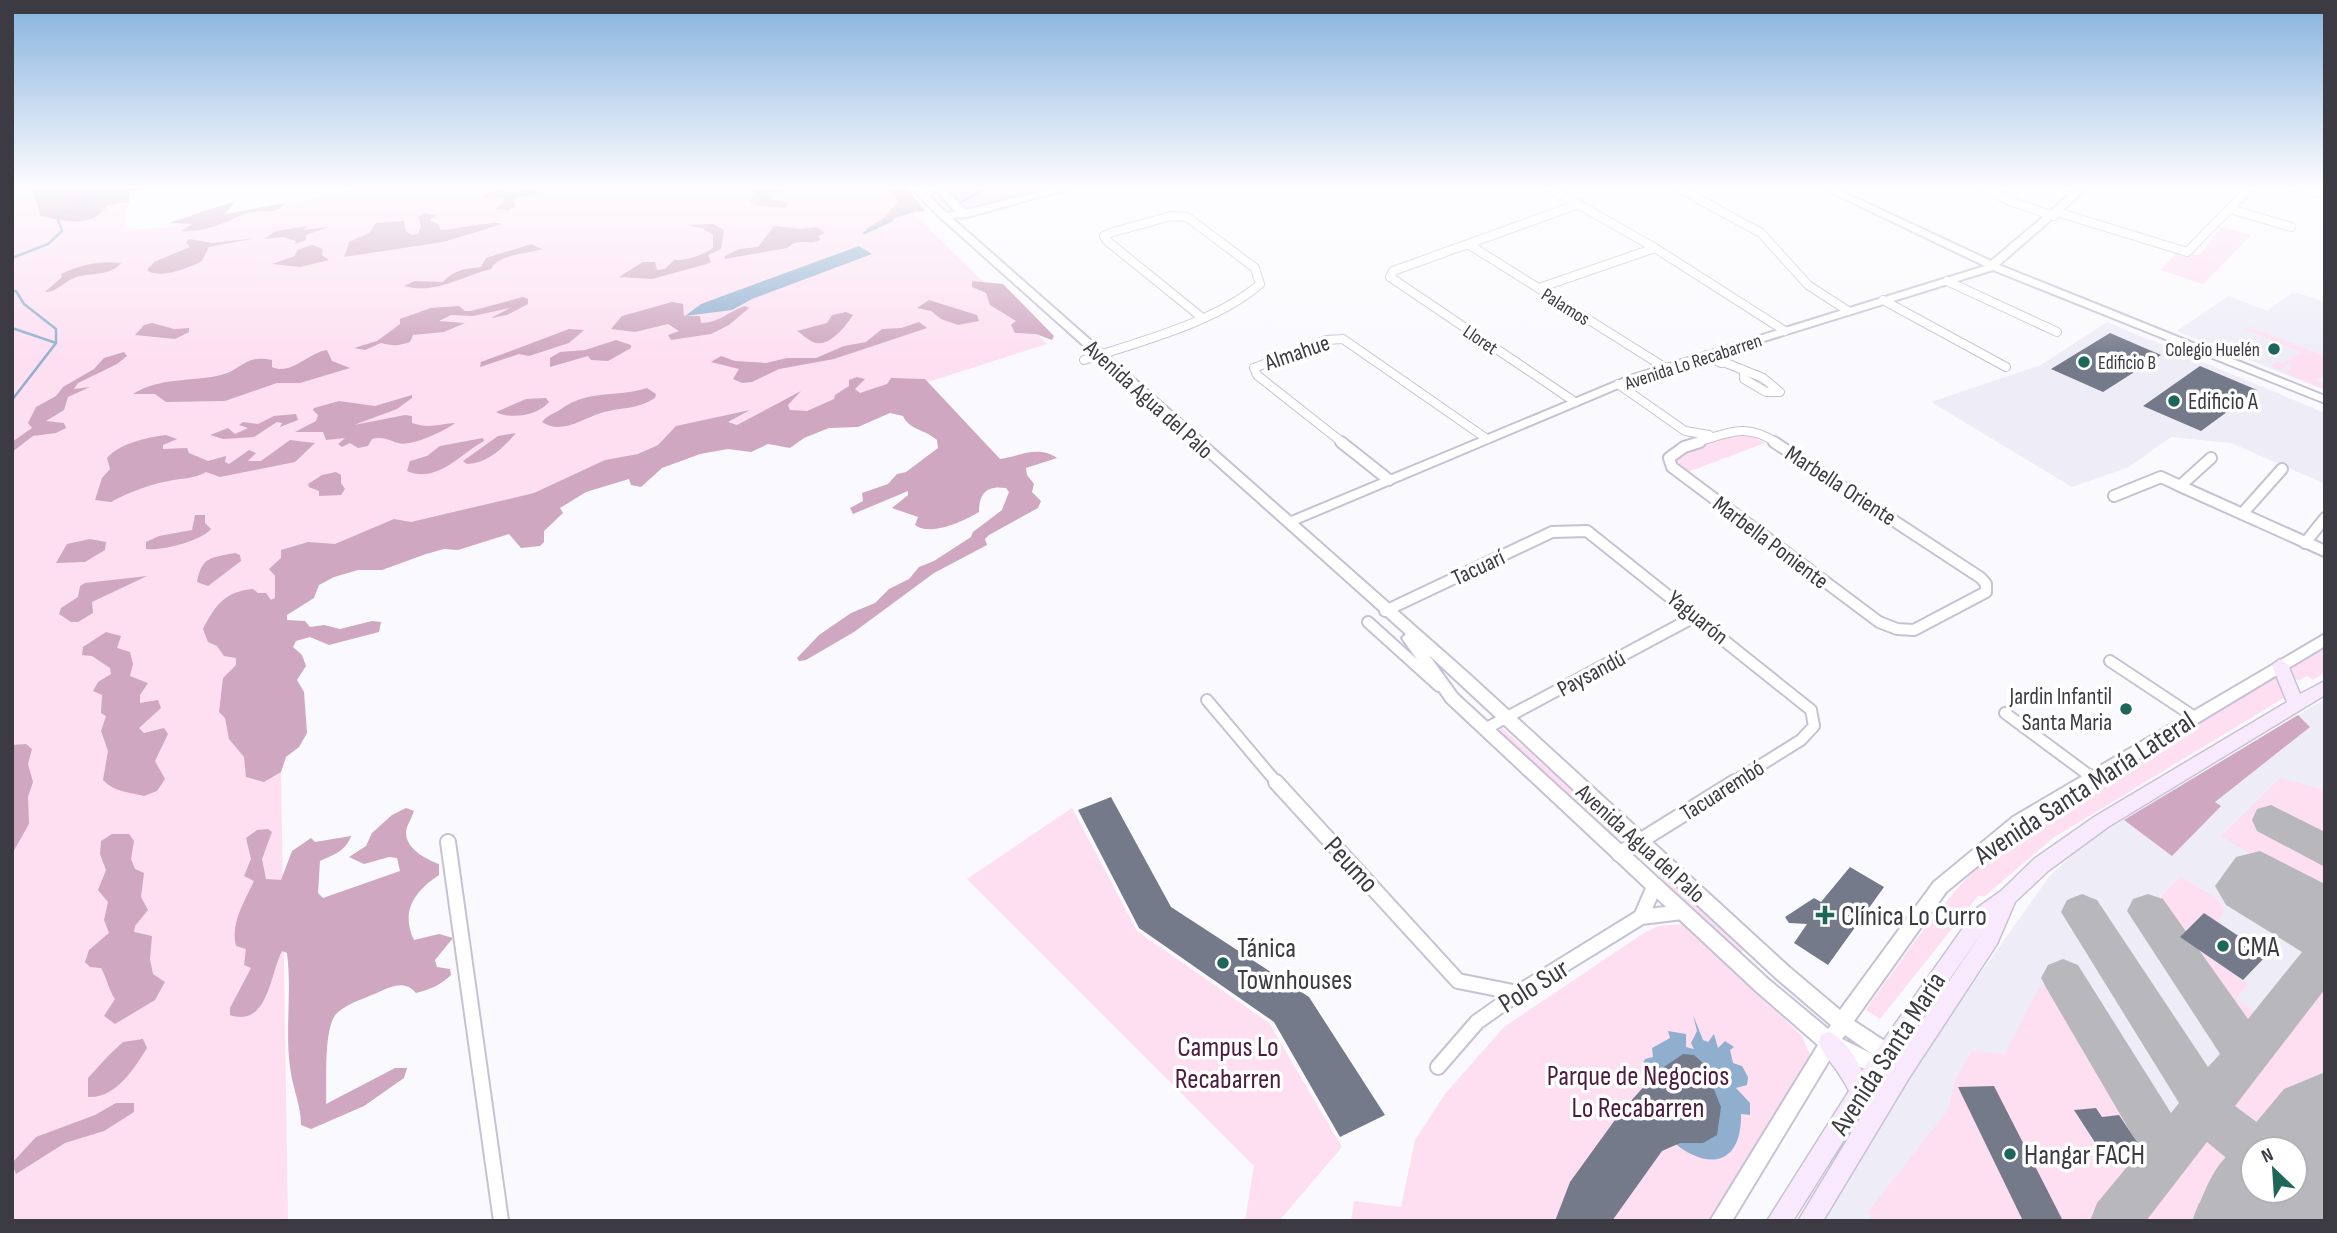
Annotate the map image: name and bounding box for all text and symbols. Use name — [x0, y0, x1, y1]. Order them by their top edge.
street label: Palamos — [1537, 284, 1594, 331]
street label: Lloret — [1458, 320, 1502, 360]
street label: Almahue — [1260, 329, 1333, 377]
street label: Avenida Lo Recabarren — [1621, 329, 1765, 396]
street label: Avenida Agua del Palo — [1077, 334, 1219, 465]
place label: Colegio Huelén — [2165, 339, 2260, 362]
marker: Colegio Huelén — [2266, 341, 2282, 357]
place label: Edificio B — [2098, 352, 2156, 375]
marker: Edificio B — [2076, 354, 2092, 370]
place label: Edificio A — [2188, 388, 2258, 416]
marker: Edificio A — [2166, 393, 2182, 409]
street label: Marbella Oriente — [1780, 440, 1901, 532]
street label: Marbella Poniente — [1707, 490, 1834, 595]
street label: Tacuarí — [1447, 543, 1510, 592]
street label: Yaguarón — [1661, 585, 1734, 651]
street label: Paysandú — [1553, 644, 1630, 703]
place label: Jardin Infantil Santa Maria — [2009, 683, 2112, 737]
marker: Jardin Infantil Santa Maria — [2118, 701, 2134, 717]
street label: Avenida Santa María Lateral — [1967, 705, 2201, 872]
street label: Tacuarembó — [1675, 754, 1770, 828]
street label: Avenida Agua del Palo — [1569, 778, 1711, 909]
street label: Peumo — [1317, 830, 1385, 900]
place label: Clínica Lo Curro — [1841, 900, 1987, 933]
marker: Clínica Lo Curro — [1815, 905, 1835, 925]
place label: CMA — [2237, 931, 2280, 964]
place label: Tánica Townhouses — [1237, 932, 1352, 997]
marker: CMA — [2215, 938, 2231, 954]
street label: Polo Sur — [1493, 952, 1575, 1021]
marker: Tánica Townhouses — [1215, 955, 1231, 971]
street label: Avenida Santa María — [1823, 966, 1953, 1142]
park label: Campus Lo Recabarren — [1175, 1031, 1281, 1096]
park label: Parque de Negocios Lo Recabarren — [1547, 1060, 1729, 1125]
north arrow — [2239, 1135, 2309, 1205]
place label: Hangar FACH — [2024, 1139, 2145, 1172]
text: N — [2258, 1143, 2277, 1169]
marker: Hangar FACH — [2002, 1146, 2018, 1162]

